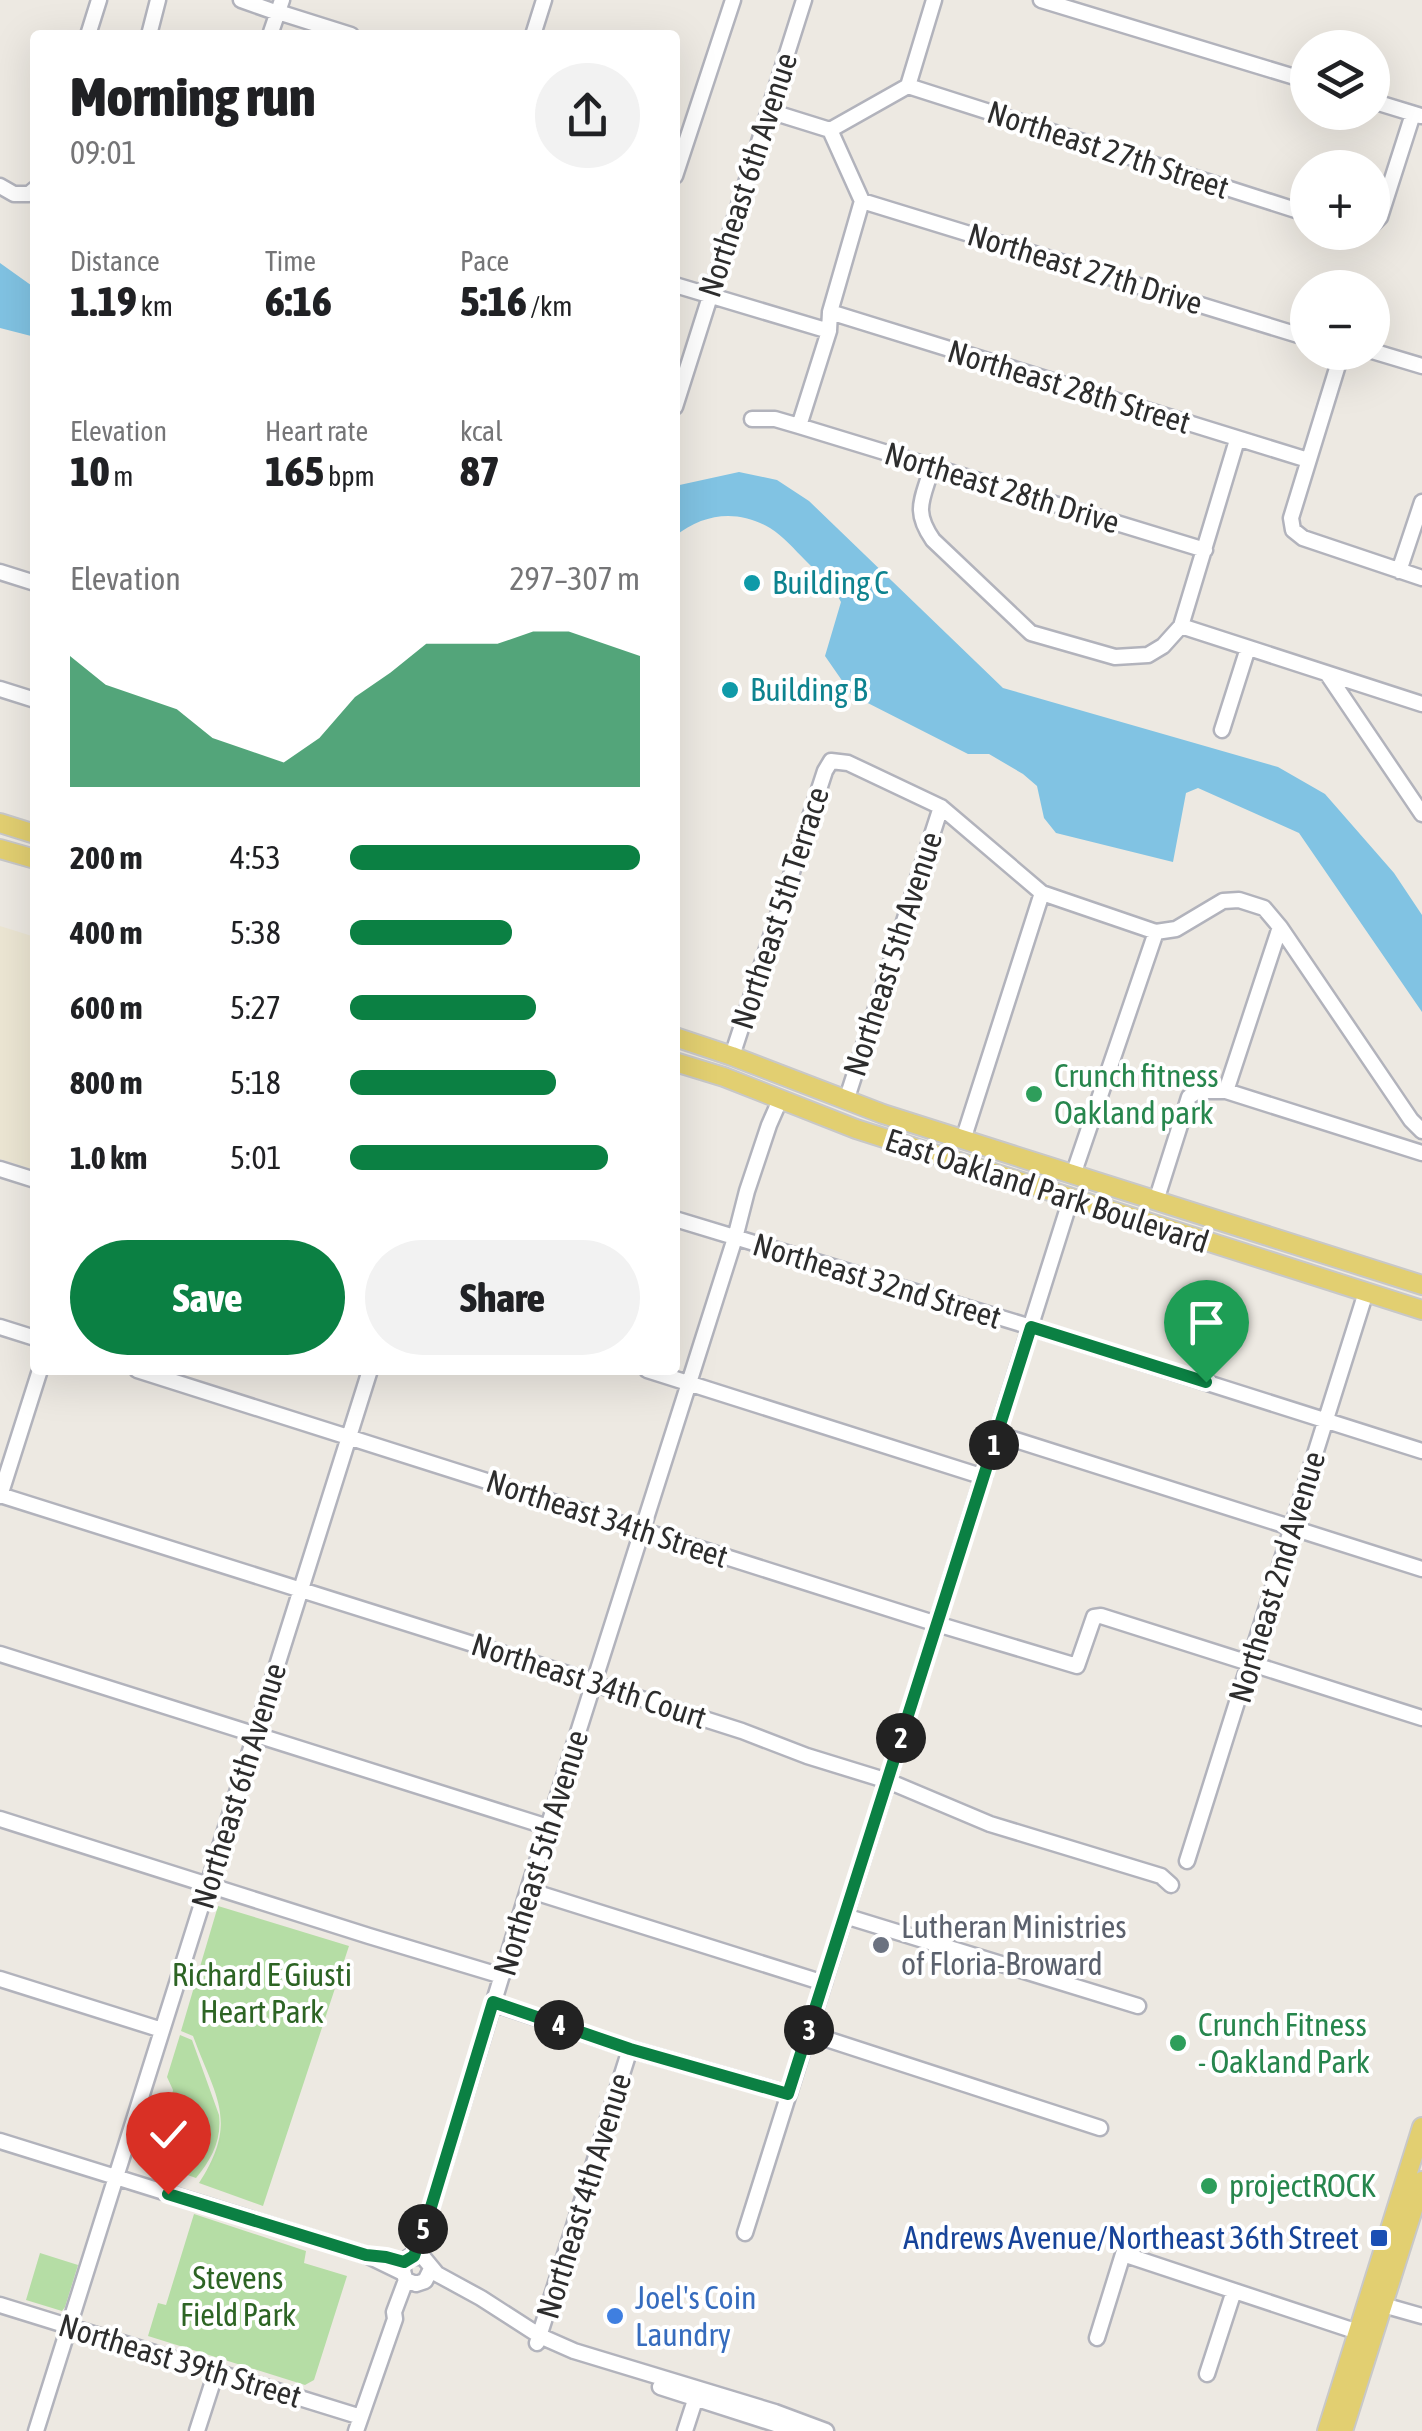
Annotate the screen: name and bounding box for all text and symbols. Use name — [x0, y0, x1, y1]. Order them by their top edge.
map controls — [1290, 30, 1390, 370]
button: layers — [1290, 30, 1390, 130]
street label: Northeast 6th Avenue — [691, 48, 804, 302]
button: share — [535, 63, 640, 168]
text: Morning run — [70, 65, 316, 128]
street label: Northeast 27th Street — [983, 93, 1233, 206]
text: 09:01 — [70, 134, 137, 171]
button: + — [1290, 150, 1390, 250]
street label: Northeast 27th Drive — [963, 215, 1207, 322]
text: Distance — [70, 245, 160, 277]
text: Time — [265, 245, 316, 277]
text: Pace — [460, 245, 509, 277]
button: − — [1290, 270, 1390, 370]
text: 1.19 — [70, 277, 137, 325]
text: 6:16 — [265, 277, 332, 325]
text: 5:16 — [460, 277, 527, 325]
text: km — [137, 290, 173, 322]
text: /km — [527, 290, 572, 322]
street label: Northeast 28th Street — [943, 332, 1195, 441]
text: Elevation — [70, 415, 167, 447]
text: Heart rate — [265, 415, 368, 447]
text: kcal — [460, 415, 503, 447]
street label: Northeast 28th Drive — [880, 434, 1124, 541]
text: 10 — [70, 447, 109, 495]
text: 165 — [265, 447, 324, 495]
text: 87 — [460, 447, 499, 495]
text: m — [109, 460, 133, 492]
text: bpm — [324, 460, 375, 492]
text: Elevation — [70, 560, 181, 597]
text: 297–307 m — [510, 560, 640, 597]
place label: Building C — [772, 564, 889, 601]
marker: Building C — [741, 572, 763, 594]
place label: Building B — [750, 671, 868, 708]
marker: Building B — [719, 679, 741, 701]
street label: Northeast 5th Terrace — [723, 782, 836, 1034]
street label: Northeast 5th Avenue — [836, 827, 949, 1081]
text: 200 m — [70, 839, 143, 876]
text: 4:53 — [230, 839, 281, 876]
text: 400 m — [70, 914, 143, 951]
text: 5:38 — [230, 914, 281, 951]
text: 600 m — [70, 989, 143, 1026]
text: 5:27 — [230, 989, 281, 1026]
place label: Crunch fitness Oakland park — [1054, 1057, 1219, 1131]
text: 800 m — [70, 1064, 143, 1101]
text: 5:18 — [230, 1064, 281, 1101]
marker: Crunch fitness Oakland park — [1023, 1083, 1045, 1105]
street label: East Oakland Park Boulevard — [881, 1121, 1213, 1260]
text: 1.0 km — [70, 1139, 147, 1176]
text: 5:01 — [230, 1139, 281, 1176]
street label: Northeast 32nd Street — [749, 1225, 1006, 1336]
button: Save — [70, 1240, 345, 1355]
button: Share — [365, 1240, 640, 1355]
pin — [1164, 1280, 1249, 1383]
icon: arrive — [1179, 1295, 1234, 1350]
pin: 1 — [969, 1420, 1019, 1470]
text: 1 — [987, 1429, 1001, 1461]
street label: Northeast 2nd Avenue — [1221, 1447, 1332, 1707]
street label: Northeast 34th Street — [482, 1462, 732, 1575]
street label: Northeast 34th Court — [467, 1625, 711, 1736]
street label: Northeast 6th Avenue — [184, 1659, 293, 1913]
pin: 2 — [876, 1713, 926, 1763]
text: 2 — [894, 1722, 908, 1754]
street label: Northeast 5th Avenue — [486, 1726, 595, 1980]
place label: Lutheran Ministries of Floria-Broward — [901, 1908, 1127, 1982]
marker: Lutheran Ministries of Floria-Broward — [870, 1934, 892, 1956]
park label: Richard E Giusti Heart Park — [172, 1956, 352, 2030]
pin: 4 — [534, 2000, 584, 2050]
pin: 3 — [784, 2005, 834, 2055]
place label: Crunch Fitness - Oakland Park — [1198, 2006, 1370, 2080]
text: 4 — [552, 2009, 566, 2041]
text: 3 — [802, 2014, 816, 2046]
marker: Crunch Fitness - Oakland Park — [1167, 2032, 1189, 2054]
street label: Northeast 4th Avenue — [529, 2069, 638, 2323]
pin — [126, 2092, 211, 2195]
icon: check — [141, 2107, 196, 2162]
place label: projectROCK — [1229, 2167, 1376, 2204]
marker: projectROCK — [1198, 2175, 1220, 2197]
pin: 5 — [398, 2204, 448, 2254]
text: 5 — [416, 2213, 430, 2245]
place label: Andrews Avenue/Northeast 36th Street — [903, 2219, 1359, 2256]
marker: Andrews Avenue/Northeast 36th Street — [1368, 2227, 1390, 2249]
park label: Stevens Field Park — [180, 2259, 296, 2333]
place label: Joel's Coin Laundry — [635, 2279, 757, 2353]
marker: Joel's Coin Laundry — [604, 2305, 626, 2327]
street label: Northeast 39th Street — [54, 2306, 306, 2415]

